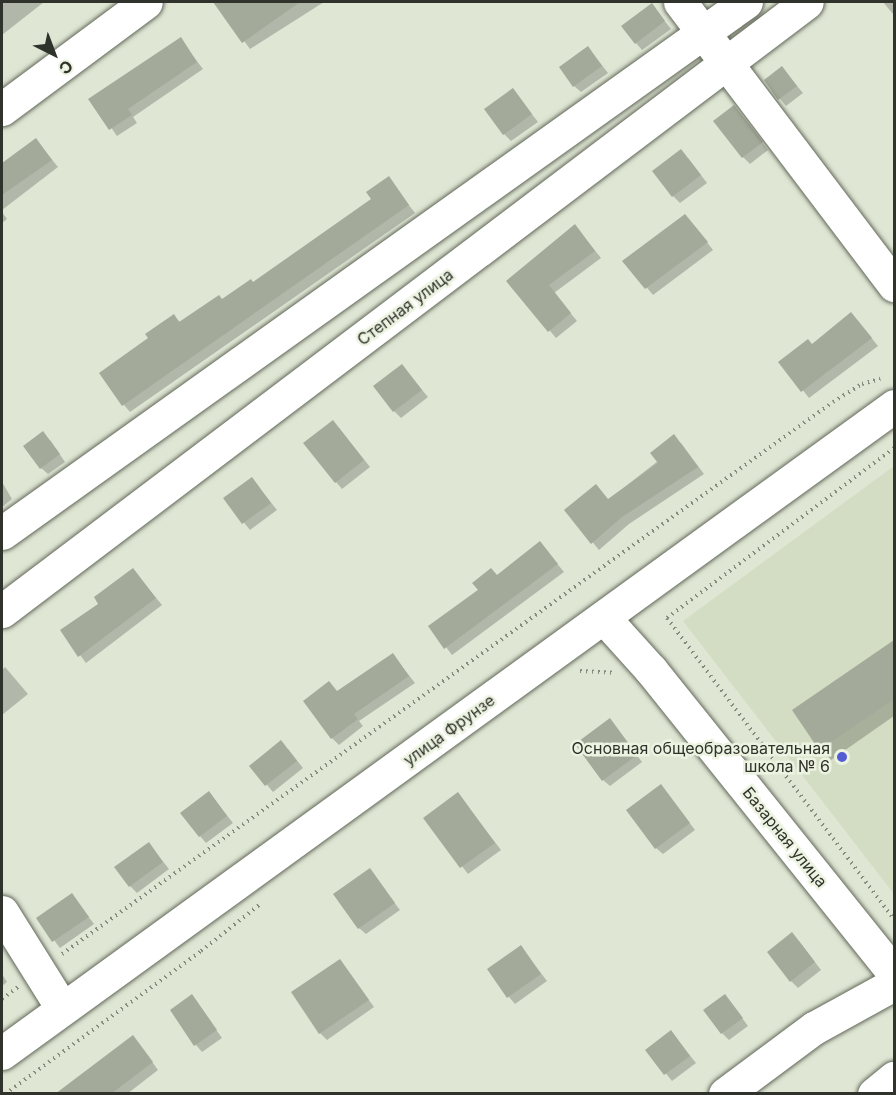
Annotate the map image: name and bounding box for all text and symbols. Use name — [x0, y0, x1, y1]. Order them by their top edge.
north arrow — [24, 24, 84, 84]
text: С — [55, 56, 77, 79]
street label: Степная улица — [353, 265, 457, 349]
street label: улица Фрунзе — [400, 690, 498, 770]
place label: Основная общеобразовательная школа № 6 — [572, 738, 830, 776]
marker: Основная общеобразовательная школа № 6 — [835, 750, 849, 764]
street label: Базарная улица — [739, 783, 831, 891]

